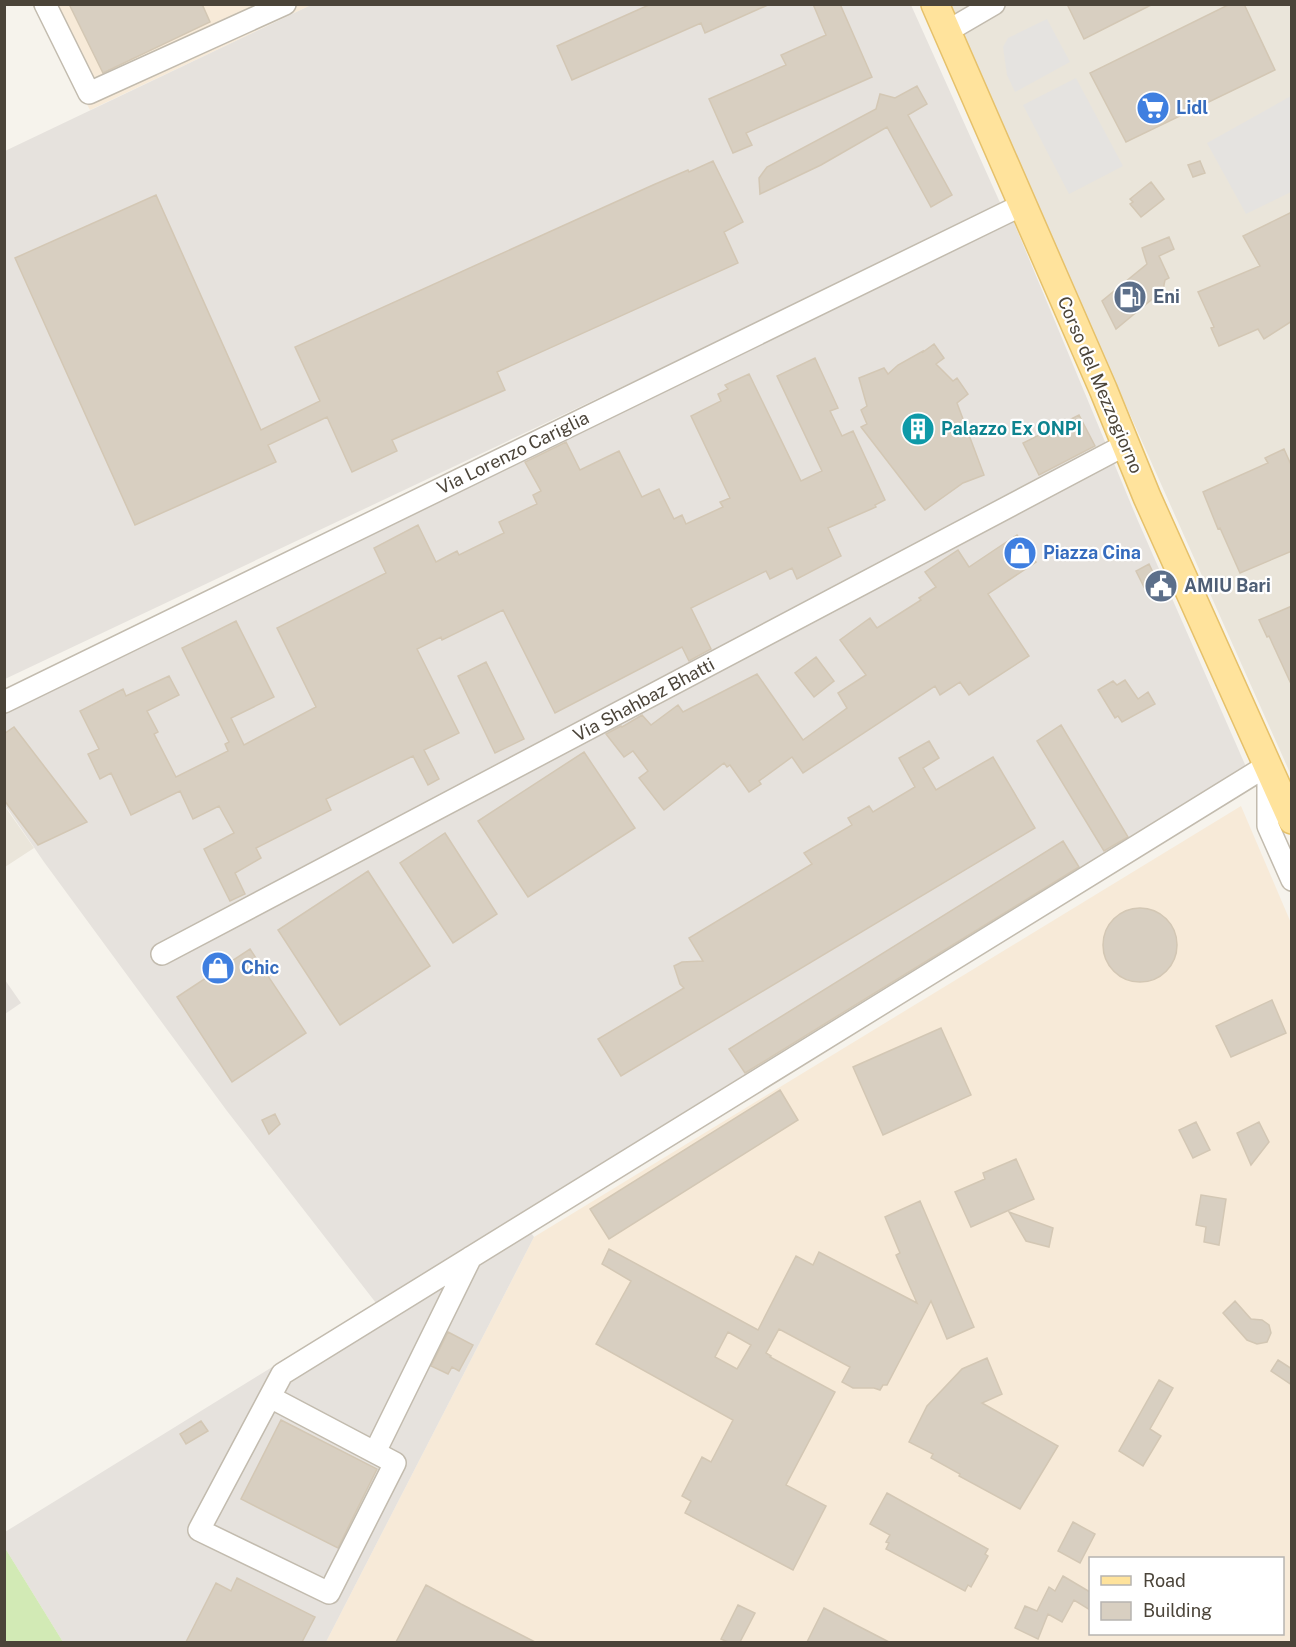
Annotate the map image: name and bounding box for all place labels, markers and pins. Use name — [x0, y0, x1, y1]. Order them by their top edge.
supermarket icon: Lidl — [1135, 90, 1171, 126]
place label: Lidl — [1176, 97, 1208, 118]
fuel station icon: Eni — [1112, 279, 1148, 315]
place label: Eni — [1153, 286, 1180, 307]
building icon: Palazzo Ex ONPI — [900, 411, 936, 447]
place label: Palazzo Ex ONPI — [941, 418, 1082, 439]
shop icon: Piazza Cina — [1002, 535, 1038, 571]
place label: Piazza Cina — [1043, 542, 1141, 563]
public building icon: AMIU Bari — [1143, 568, 1179, 604]
place label: AMIU Bari — [1184, 575, 1271, 596]
shop icon: Chic — [200, 950, 236, 986]
place label: Chic — [241, 957, 279, 978]

